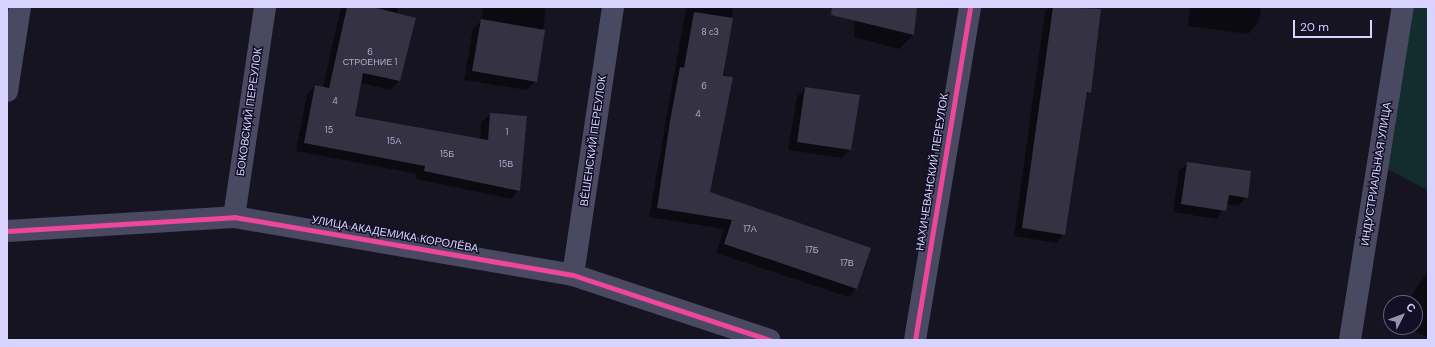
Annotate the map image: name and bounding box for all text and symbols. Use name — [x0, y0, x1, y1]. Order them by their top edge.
scale bar — [1295, 12, 1374, 38]
text: 20 m — [1300, 19, 1329, 35]
house number: 8 с3 — [701, 27, 719, 37]
street label: БОКОВСКИЙ ПЕРЕУЛОК — [233, 47, 265, 177]
house number: 6 СТРОЕНИЕ 1 — [343, 47, 397, 68]
street label: ВЁШЕНСКИЙ ПЕРЕУЛОК — [577, 75, 609, 207]
house number: 6 — [701, 81, 707, 91]
street label: НАХИЧЕВАНСКИЙ ПЕРЕУЛОК — [913, 92, 951, 252]
house number: 4 — [332, 96, 338, 106]
street label: ИНДУСТРИАЛЬНАЯ УЛИЦА — [1358, 101, 1394, 247]
house number: 4 — [695, 109, 701, 119]
house number: 15 — [325, 125, 333, 135]
house number: 1 — [506, 127, 508, 137]
house number: 15А — [387, 136, 401, 146]
house number: 15Б — [440, 149, 454, 159]
house number: 15В — [499, 159, 513, 169]
street label: УЛИЦА АКАДЕМИКА КОРОЛЁВА — [310, 213, 480, 255]
house number: 17А — [743, 224, 757, 234]
house number: 17Б — [805, 245, 819, 255]
house number: 17В — [840, 258, 854, 268]
north arrow — [1383, 295, 1423, 335]
text: С — [1403, 300, 1419, 315]

